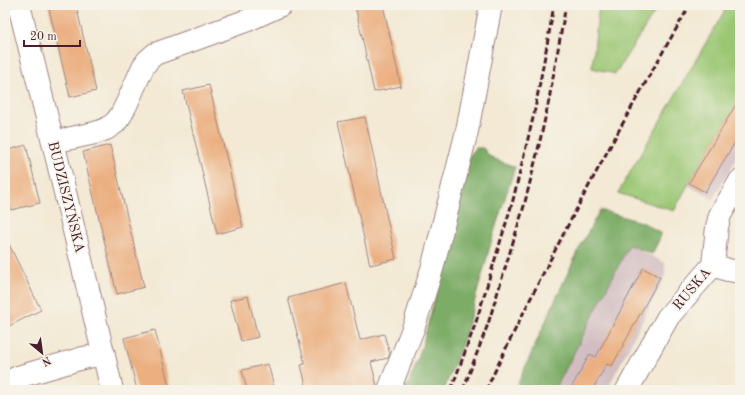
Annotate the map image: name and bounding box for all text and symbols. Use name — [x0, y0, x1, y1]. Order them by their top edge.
scale bar — [24, 22, 80, 48]
text: 20 m — [30, 31, 57, 43]
street label: BUDZISZYŃSKA — [45, 139, 91, 255]
street label: RUSKA — [670, 265, 714, 313]
north arrow — [22, 333, 62, 373]
text: N — [39, 354, 52, 368]

